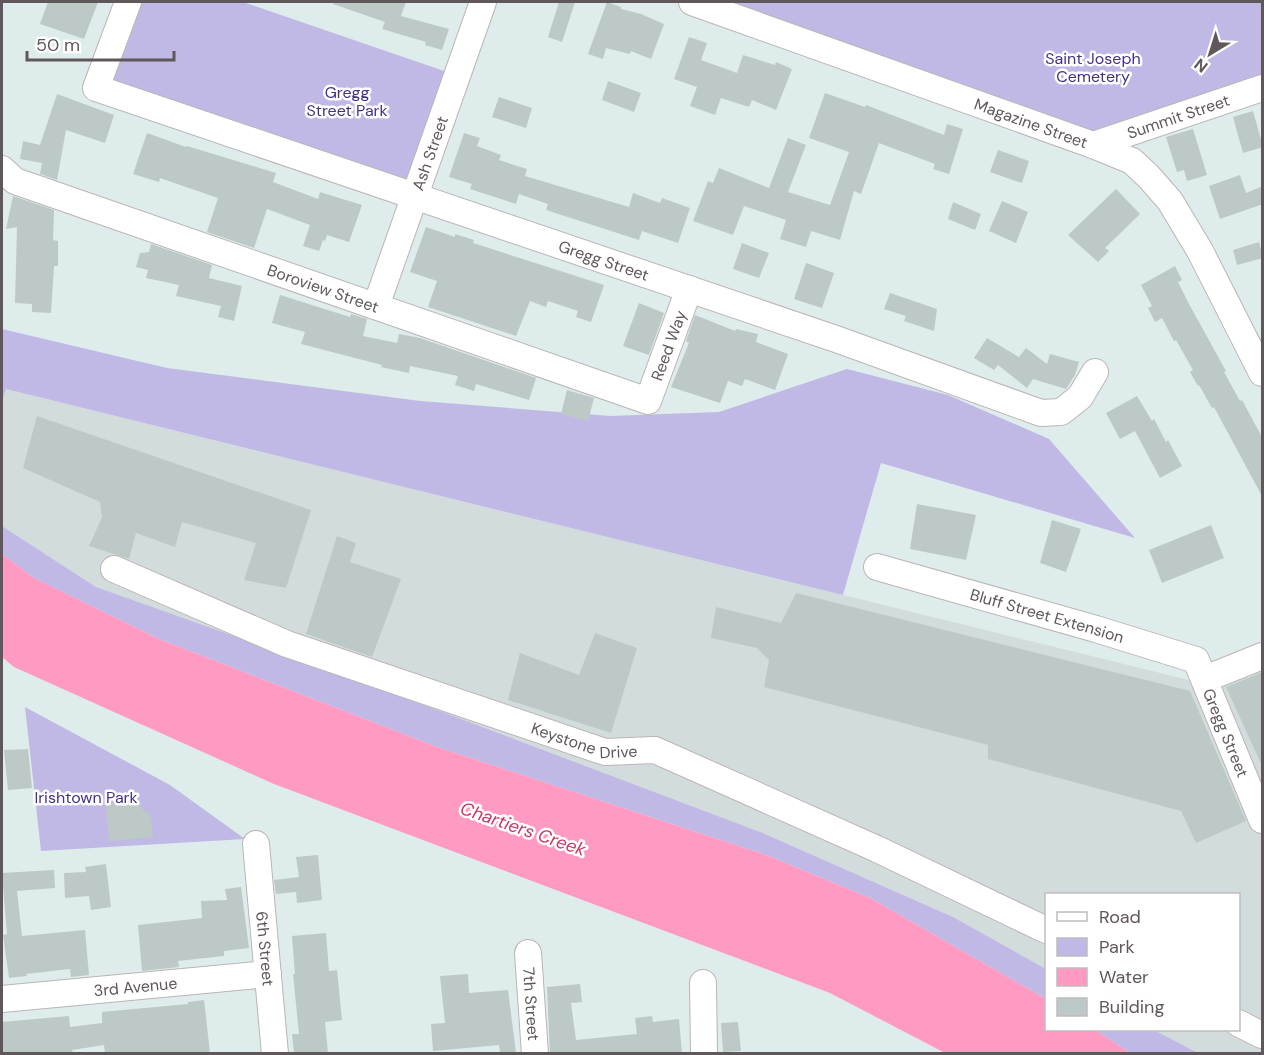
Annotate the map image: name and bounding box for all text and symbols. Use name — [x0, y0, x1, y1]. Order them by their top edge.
scale bar — [27, 24, 174, 62]
north arrow — [1180, 24, 1240, 84]
text: 50 m — [36, 33, 80, 57]
park label: Saint Joseph Cemetery — [1045, 48, 1141, 87]
text: N — [1190, 54, 1212, 77]
park label: Gregg Street Park — [306, 82, 388, 121]
street label: Summit Street — [1125, 90, 1232, 144]
street label: Magazine Street — [971, 94, 1090, 153]
street label: Ash Street — [407, 113, 453, 193]
street label: Gregg Street — [556, 236, 652, 286]
street label: Boroview Street — [264, 260, 382, 318]
street label: Reed Way — [646, 307, 691, 384]
street label: Bluff Street Extension — [968, 584, 1127, 648]
street label: Gregg Street — [1198, 685, 1253, 781]
street label: Keystone Drive — [528, 718, 638, 763]
park label: Irishtown Park — [34, 787, 138, 808]
water label: Chartiers Creek — [457, 796, 590, 862]
legend — [1045, 893, 1240, 1031]
text: Road — [1099, 905, 1141, 929]
street label: 6th Street — [251, 910, 279, 987]
text: Park — [1099, 935, 1135, 959]
text: Water — [1099, 965, 1149, 989]
street label: 7th Street — [518, 966, 544, 1041]
street label: 3rd Avenue — [93, 973, 178, 1001]
text: Building — [1099, 995, 1164, 1019]

